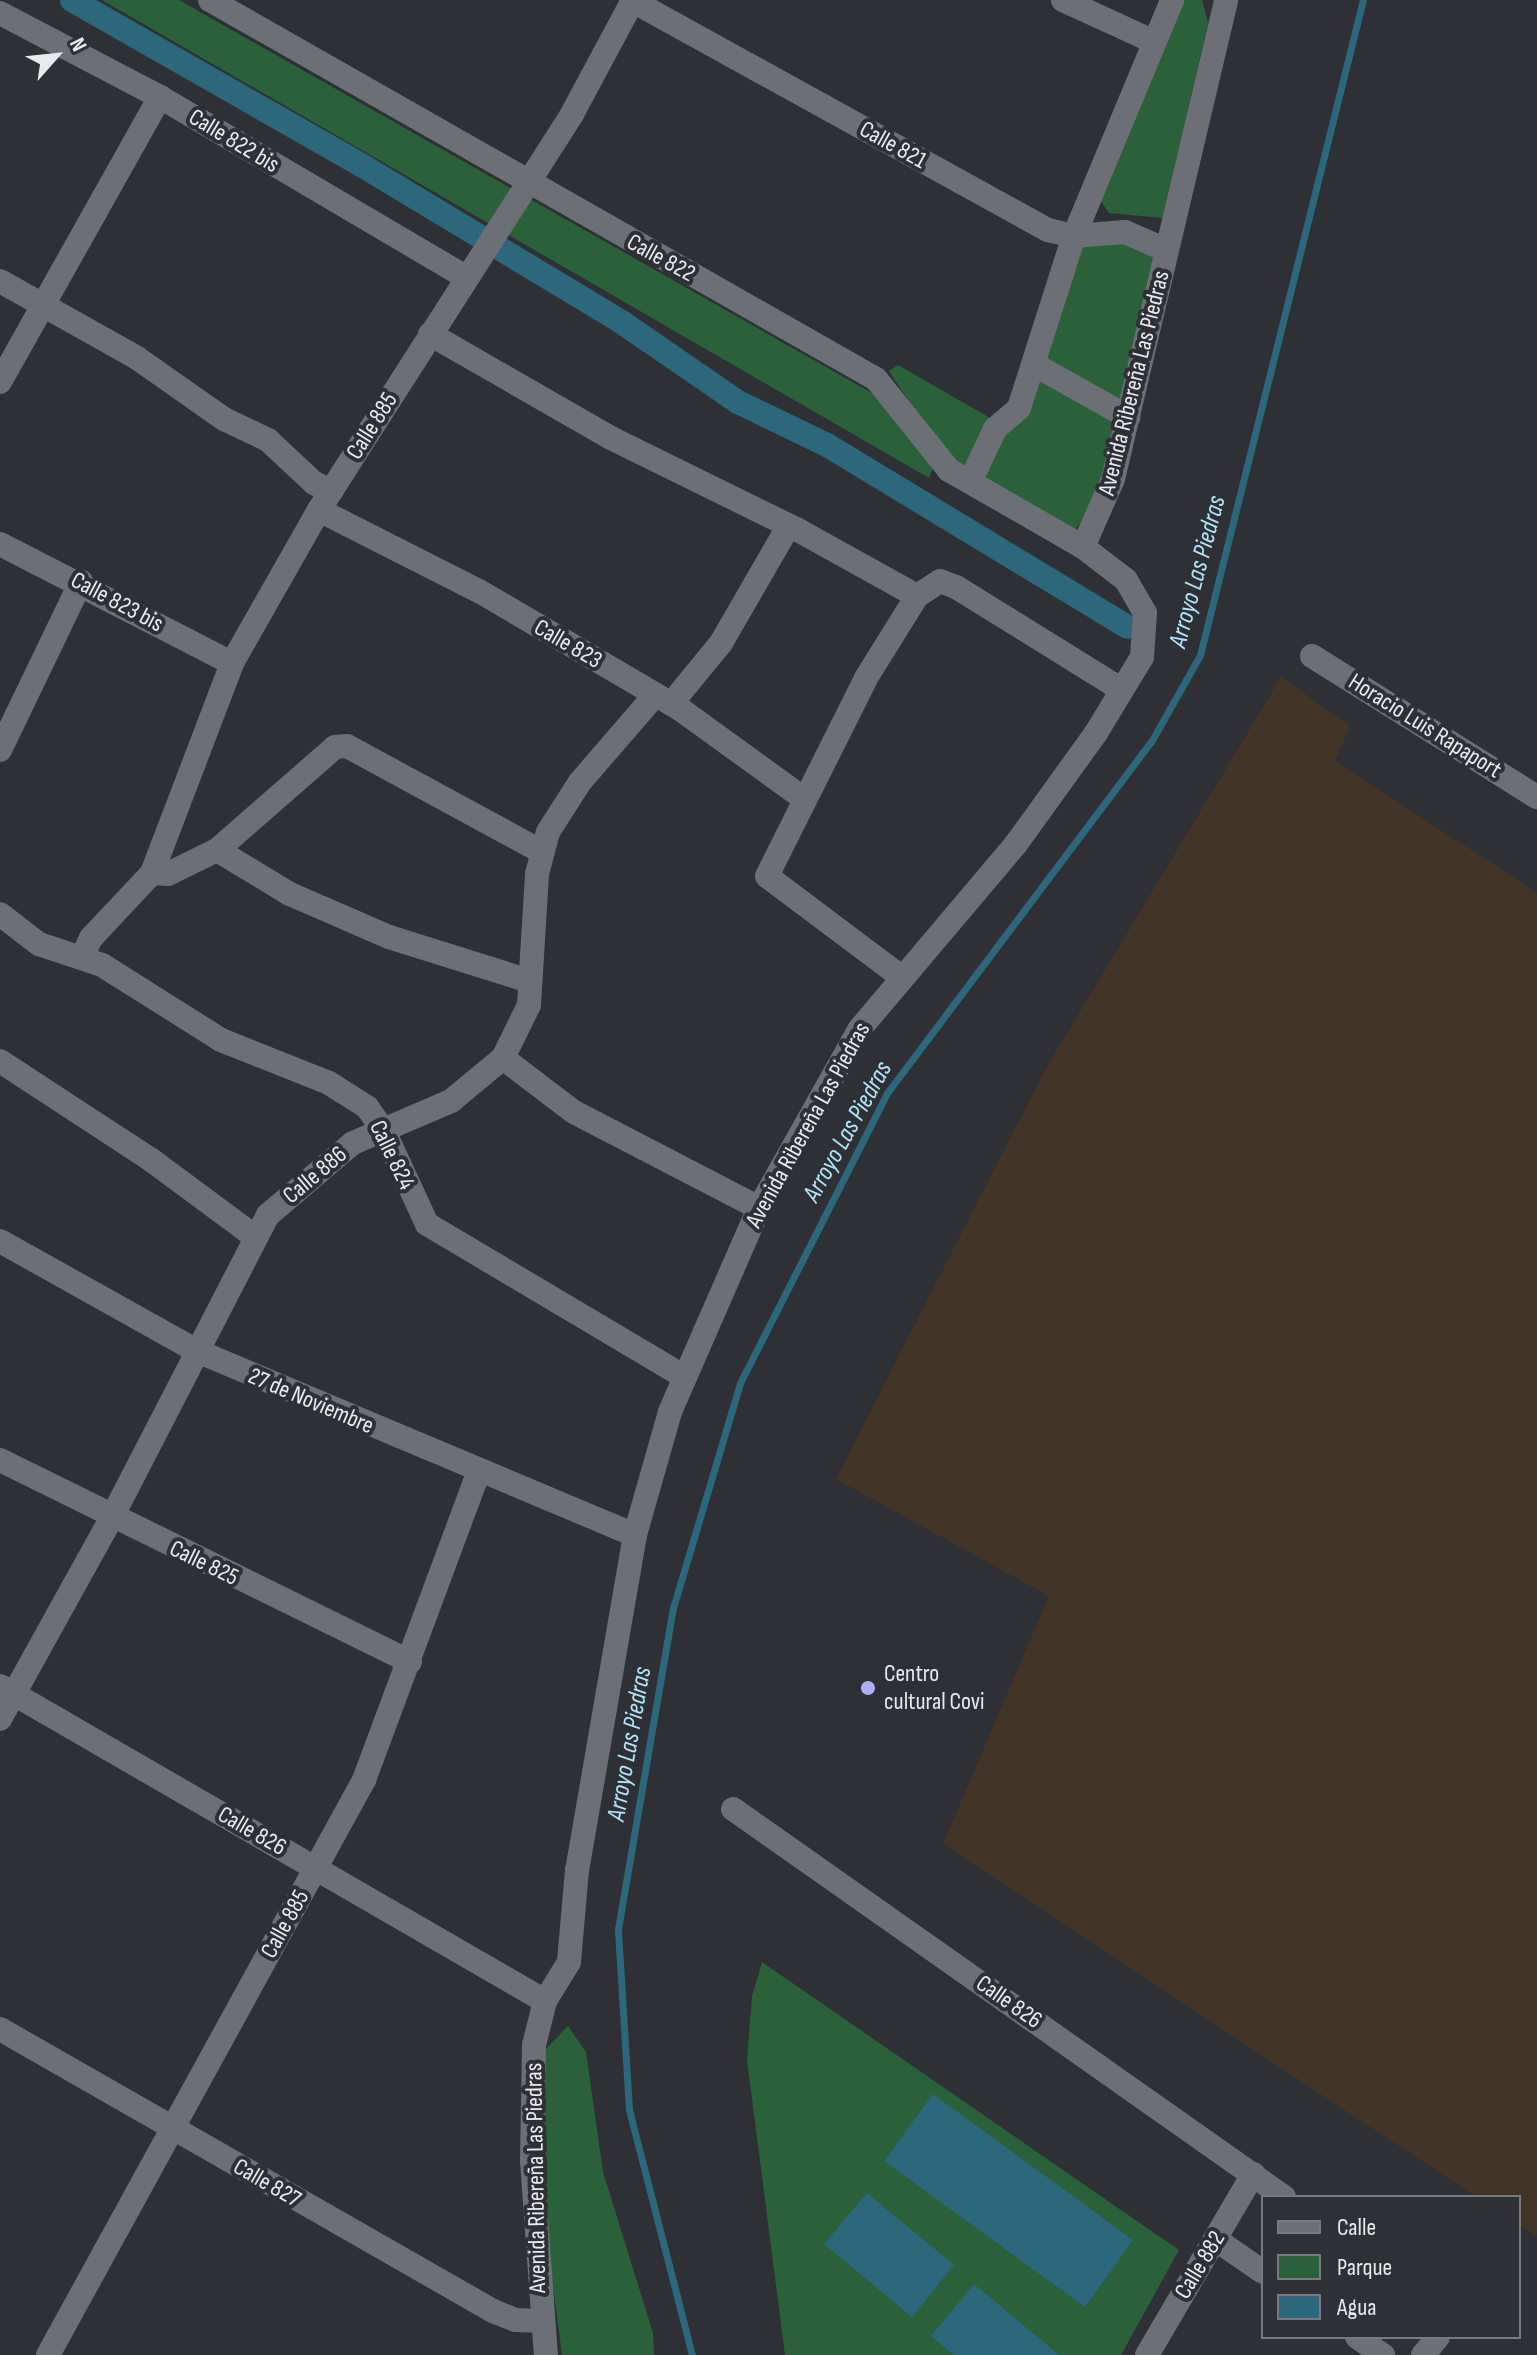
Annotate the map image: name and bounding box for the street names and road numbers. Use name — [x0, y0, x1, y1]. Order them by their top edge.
street label: Calle 822 bis — [184, 103, 284, 179]
street label: Calle 821 — [855, 115, 931, 175]
street label: Calle 822 — [622, 228, 700, 288]
street label: Avenida Ribereña Las Piedras — [1092, 268, 1176, 498]
street label: Calle 885 — [340, 387, 404, 465]
street label: Calle 823 bis — [66, 566, 168, 638]
street label: Calle 823 — [529, 613, 607, 675]
street label: Horacio Luis Rapaport — [1343, 667, 1507, 785]
street label: Avenida Ribereña Las Piedras — [740, 1017, 876, 1233]
street label: Calle 824 — [363, 1116, 421, 1194]
street label: Calle 886 — [277, 1140, 353, 1210]
street label: 27 de Noviembre — [244, 1362, 378, 1440]
street label: Calle 825 — [165, 1534, 243, 1592]
street label: Calle 826 — [213, 1800, 291, 1862]
street label: Calle 885 — [255, 1885, 315, 1963]
street label: Calle 826 — [970, 1969, 1048, 2035]
street label: Avenida Ribereña Las Piedras — [520, 2063, 552, 2293]
street label: Calle 827 — [228, 2152, 306, 2214]
street label: Calle 882 — [1169, 2226, 1231, 2304]

